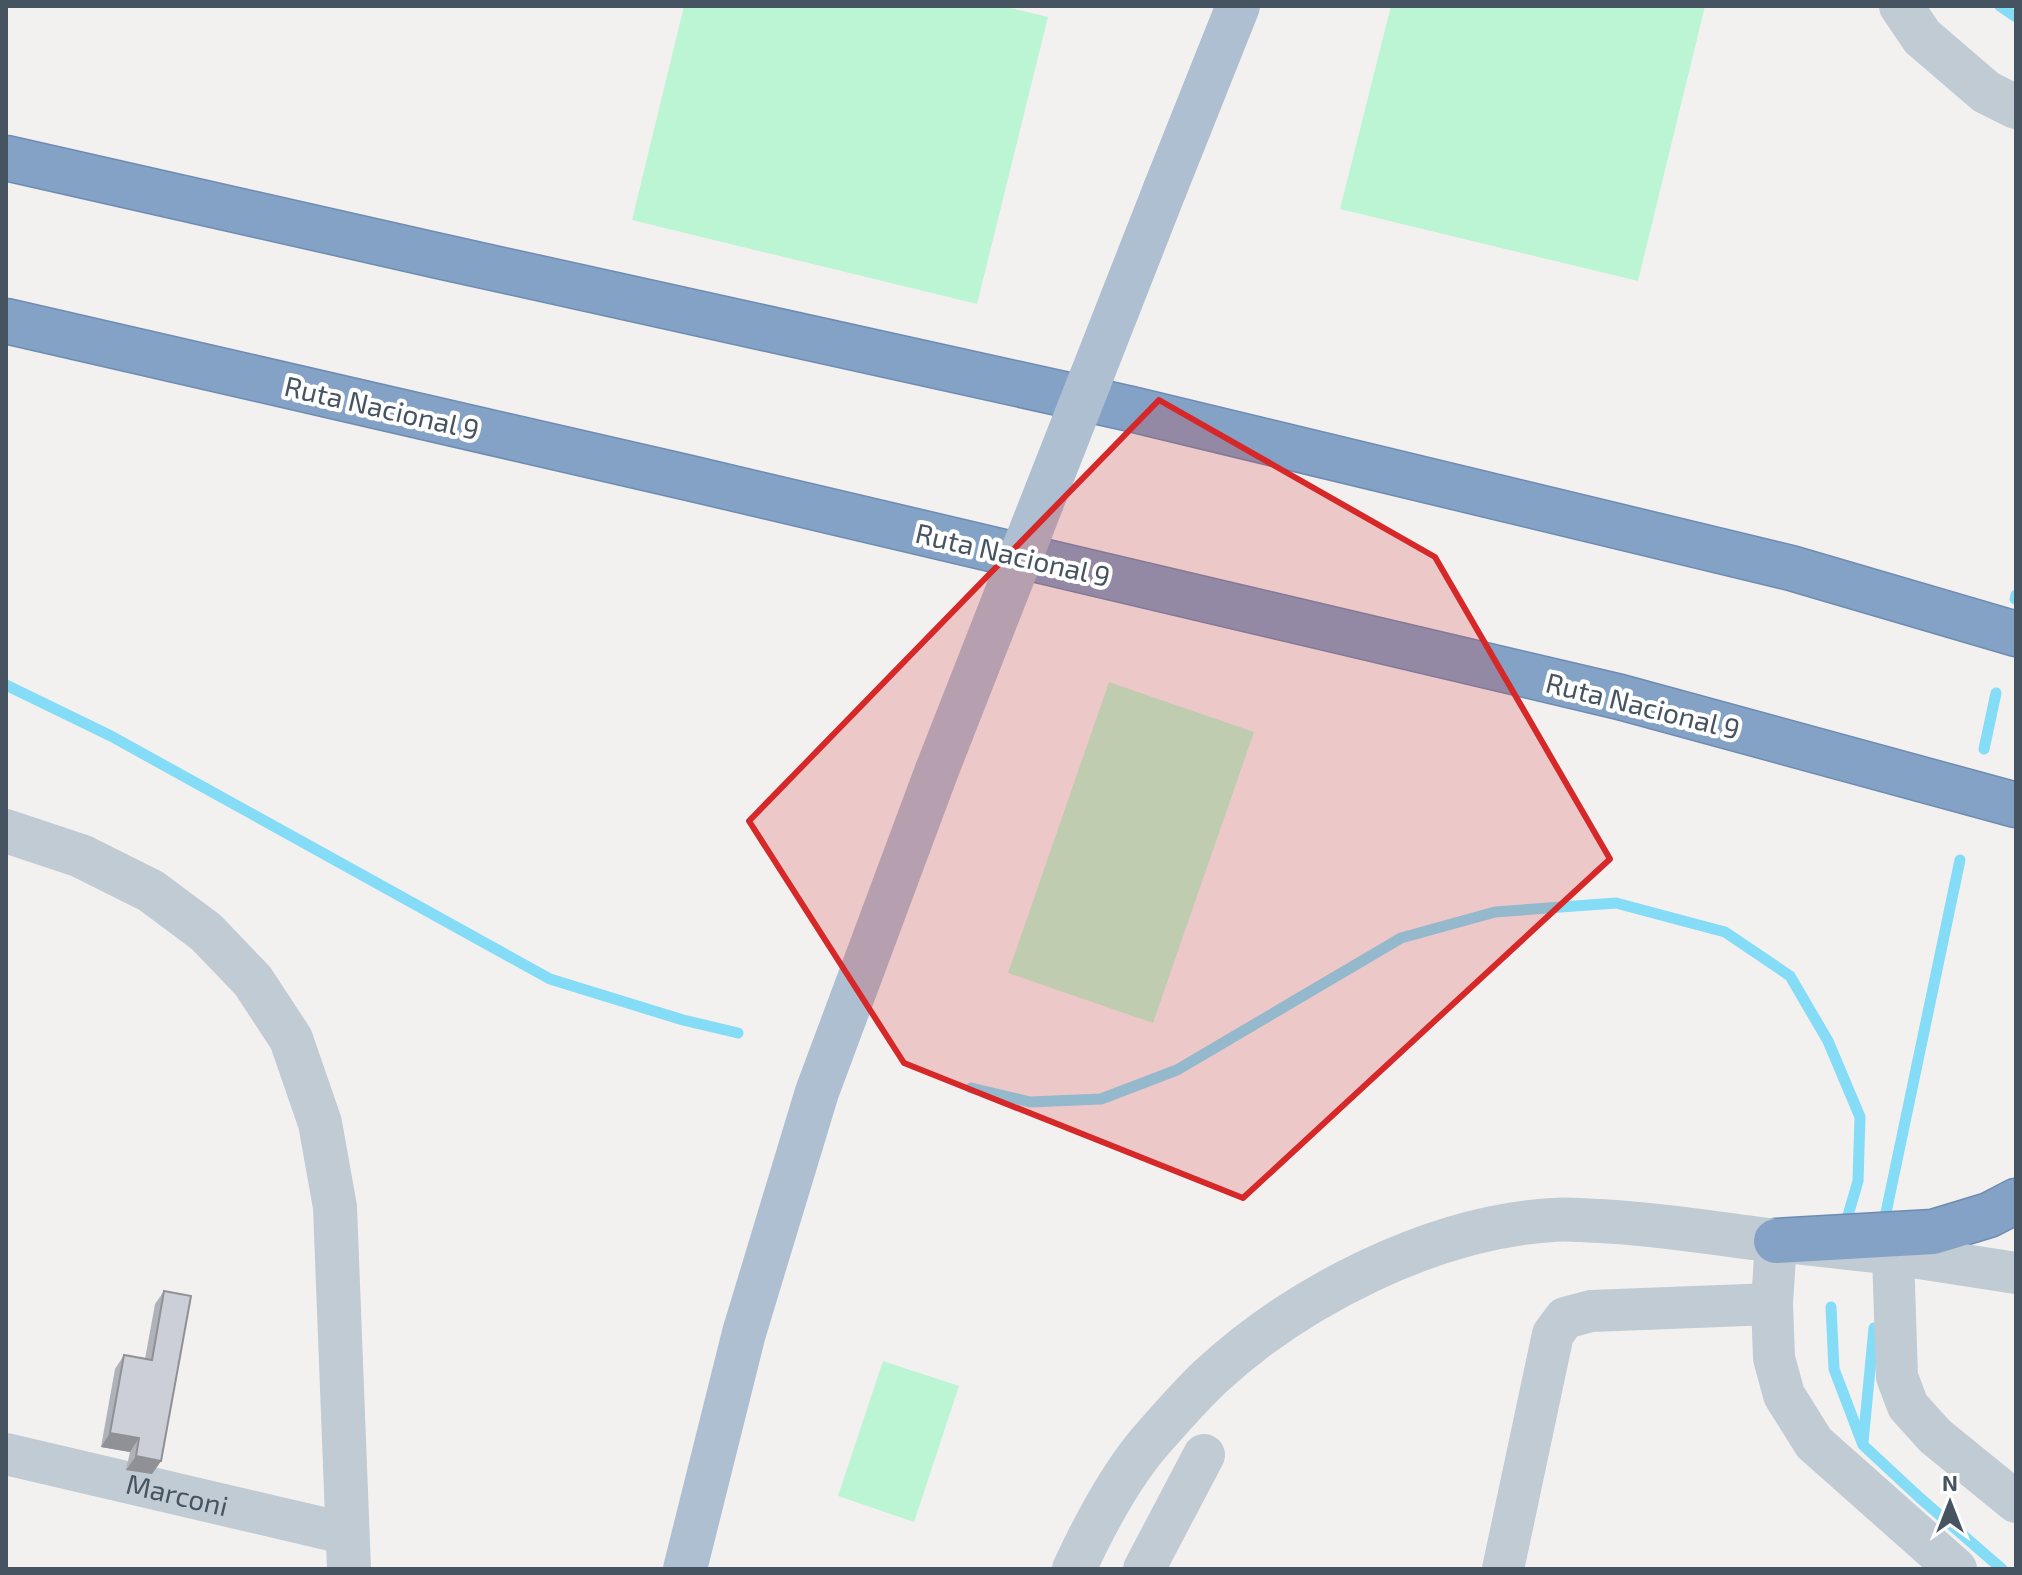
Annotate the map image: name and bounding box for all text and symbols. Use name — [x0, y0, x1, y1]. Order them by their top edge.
street label: Ruta Nacional 9 — [281, 368, 483, 446]
street label: Ruta Nacional 9 — [912, 515, 1114, 593]
street label: Ruta Nacional 9 — [1542, 664, 1744, 746]
north arrow — [1910, 1463, 1990, 1543]
street label: Marconi — [123, 1466, 232, 1522]
text: N — [1942, 1469, 1958, 1495]

